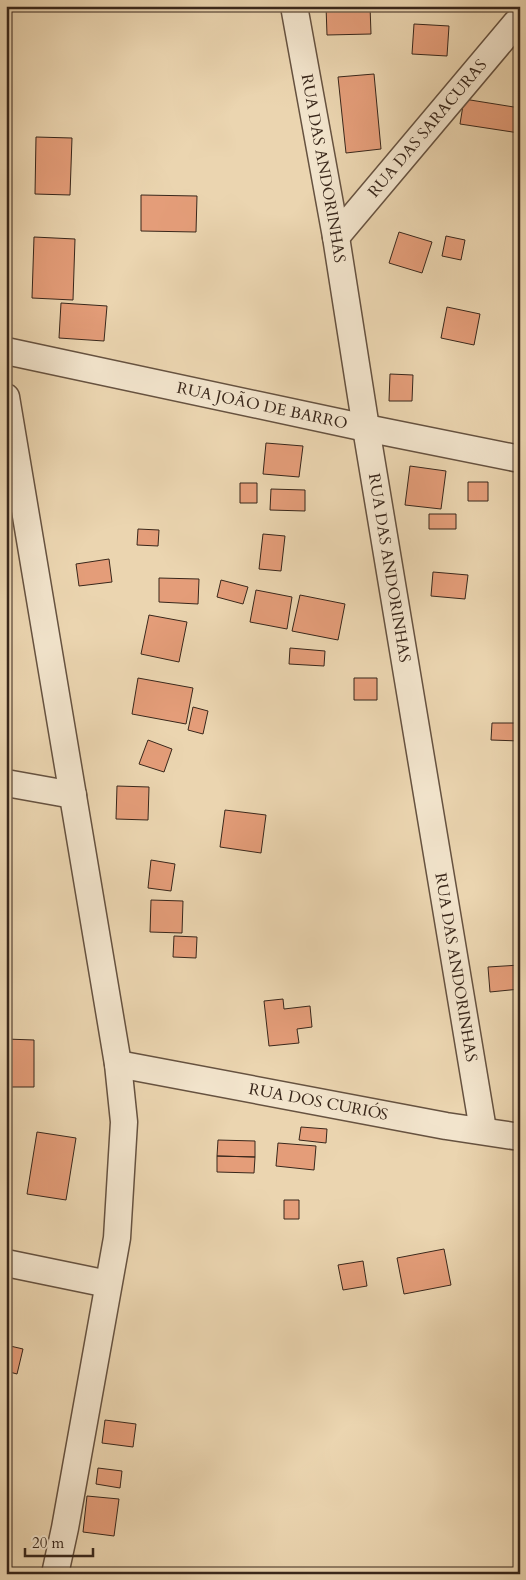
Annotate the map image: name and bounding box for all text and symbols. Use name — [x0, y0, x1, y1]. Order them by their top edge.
street label: RUA DAS SARACURAS — [363, 55, 492, 202]
street label: RUA DAS ANDORINHAS — [296, 72, 351, 264]
street label: RUA JOÃO DE BARRO — [175, 377, 350, 435]
street label: RUA DAS ANDORINHAS — [363, 472, 416, 664]
street label: RUA DAS ANDORINHAS — [429, 871, 482, 1064]
street label: RUA DOS CURIÓS — [247, 1078, 390, 1126]
scale bar — [25, 1525, 92, 1557]
text: 20 m — [32, 1533, 64, 1553]

